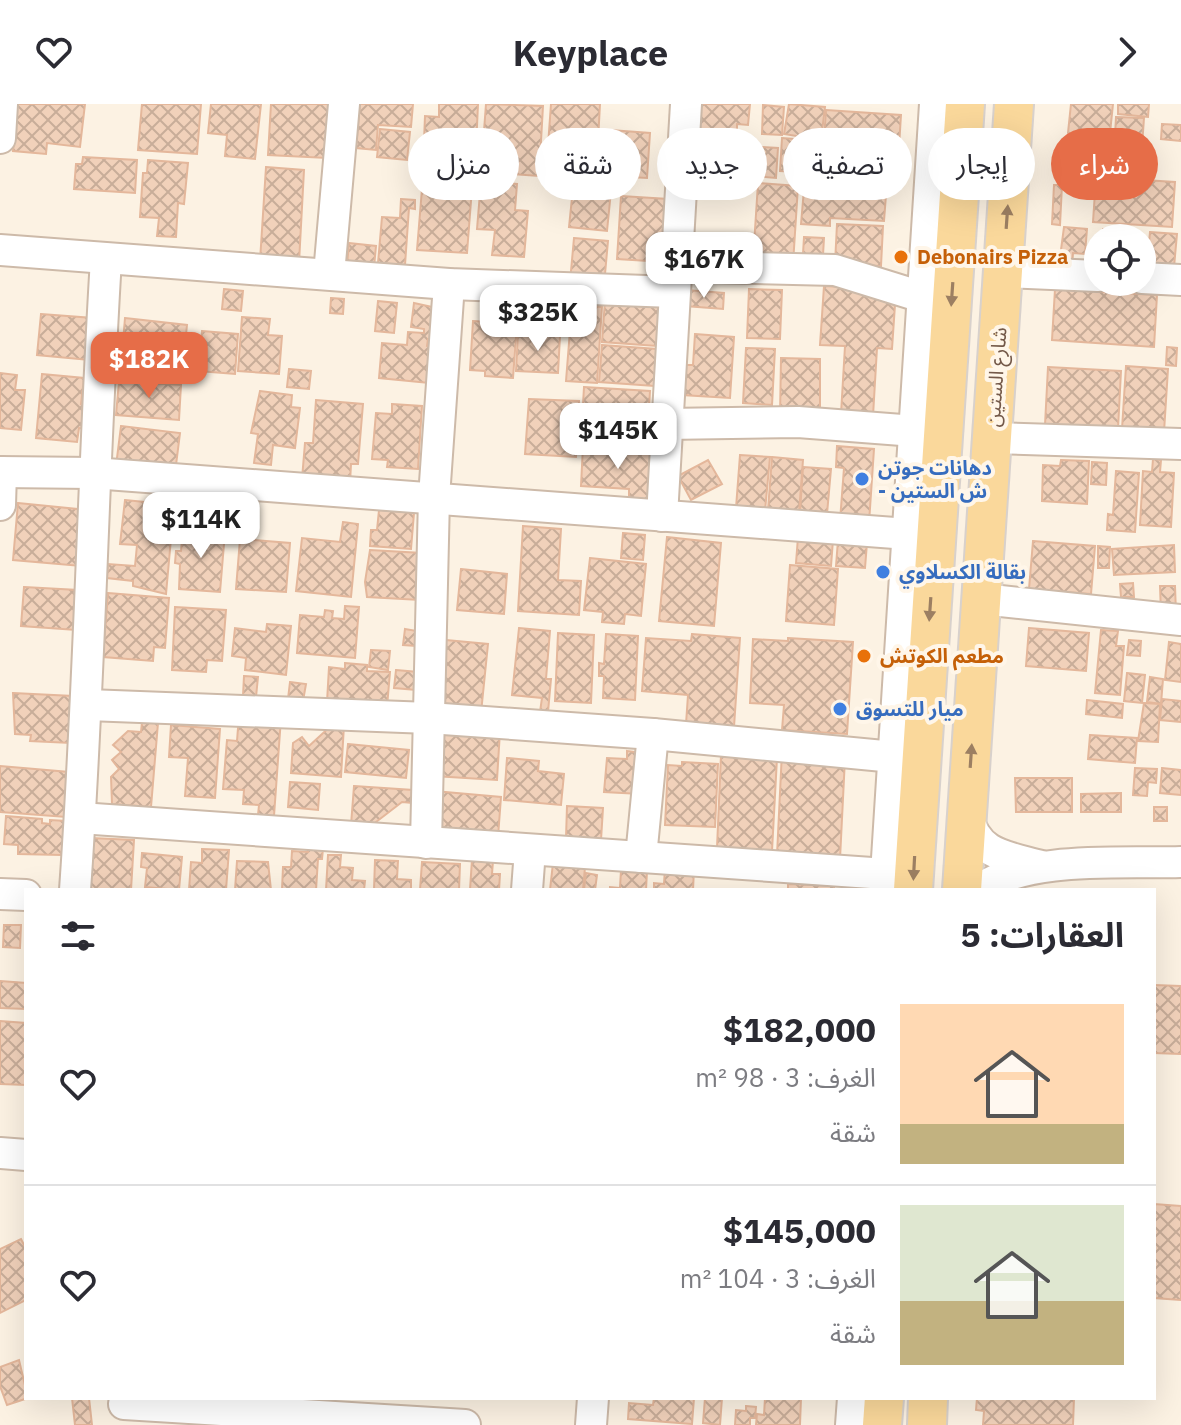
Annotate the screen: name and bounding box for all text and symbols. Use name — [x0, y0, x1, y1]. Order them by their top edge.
text: Keyplace — [513, 29, 668, 76]
icon: heart — [32, 30, 76, 74]
icon: forward — [1105, 30, 1149, 74]
chip: منزل — [408, 128, 519, 200]
chip: شقة — [535, 128, 641, 200]
chip: جديد — [657, 128, 767, 200]
chip: تصفية — [783, 128, 912, 200]
chip: إيجار — [928, 128, 1035, 200]
chip: شراء — [1051, 128, 1158, 200]
one-way arrow — [1001, 205, 1014, 230]
map controls — [1084, 224, 1156, 296]
button: locate — [1084, 224, 1156, 296]
pin: $167K — [648, 232, 760, 300]
text: $167K — [664, 241, 744, 275]
place label: Debonairs Pizza — [917, 243, 1068, 270]
marker: Debonairs Pizza — [892, 248, 910, 266]
one-way arrow — [945, 282, 958, 307]
pin: $325K — [482, 285, 594, 353]
text: $325K — [498, 294, 578, 328]
street label: شارع الستين — [979, 326, 1014, 428]
pin: $182K — [93, 332, 205, 400]
text: $182K — [109, 341, 189, 375]
pin: $145K — [562, 403, 674, 471]
text: $145K — [578, 412, 658, 446]
place label: دهانات جوتن - ش الستين — [878, 454, 992, 504]
marker: دهانات جوتن - ش الستين — [853, 470, 871, 488]
pin: $114K — [145, 492, 257, 560]
text: $114K — [161, 501, 241, 535]
place label: بقالة الكسلاوي — [899, 558, 1026, 589]
marker: بقالة الكسلاوي — [874, 563, 892, 581]
one-way arrow — [923, 597, 936, 622]
place label: مطعم الكوتش — [880, 642, 1004, 671]
marker: مطعم الكوتش — [855, 647, 873, 665]
place label: ميار للتسوق — [856, 695, 964, 722]
marker: ميار للتسوق — [831, 700, 849, 718]
one-way arrow — [965, 743, 978, 768]
one-way arrow — [908, 856, 921, 881]
text: العقارات: 5 — [960, 912, 1124, 956]
icon: filters — [56, 914, 100, 958]
text: $182,000 — [723, 1007, 876, 1051]
icon: home — [964, 1036, 1060, 1132]
text: الغرف: 3 · 98 m² — [695, 1060, 876, 1094]
icon: heart — [56, 1062, 100, 1106]
text: شقة — [830, 1115, 876, 1149]
text: $145,000 — [723, 1208, 876, 1252]
icon: home — [964, 1237, 1060, 1333]
text: الغرف: 3 · 104 m² — [680, 1261, 876, 1295]
icon: heart — [56, 1263, 100, 1307]
text: شقة — [830, 1316, 876, 1350]

